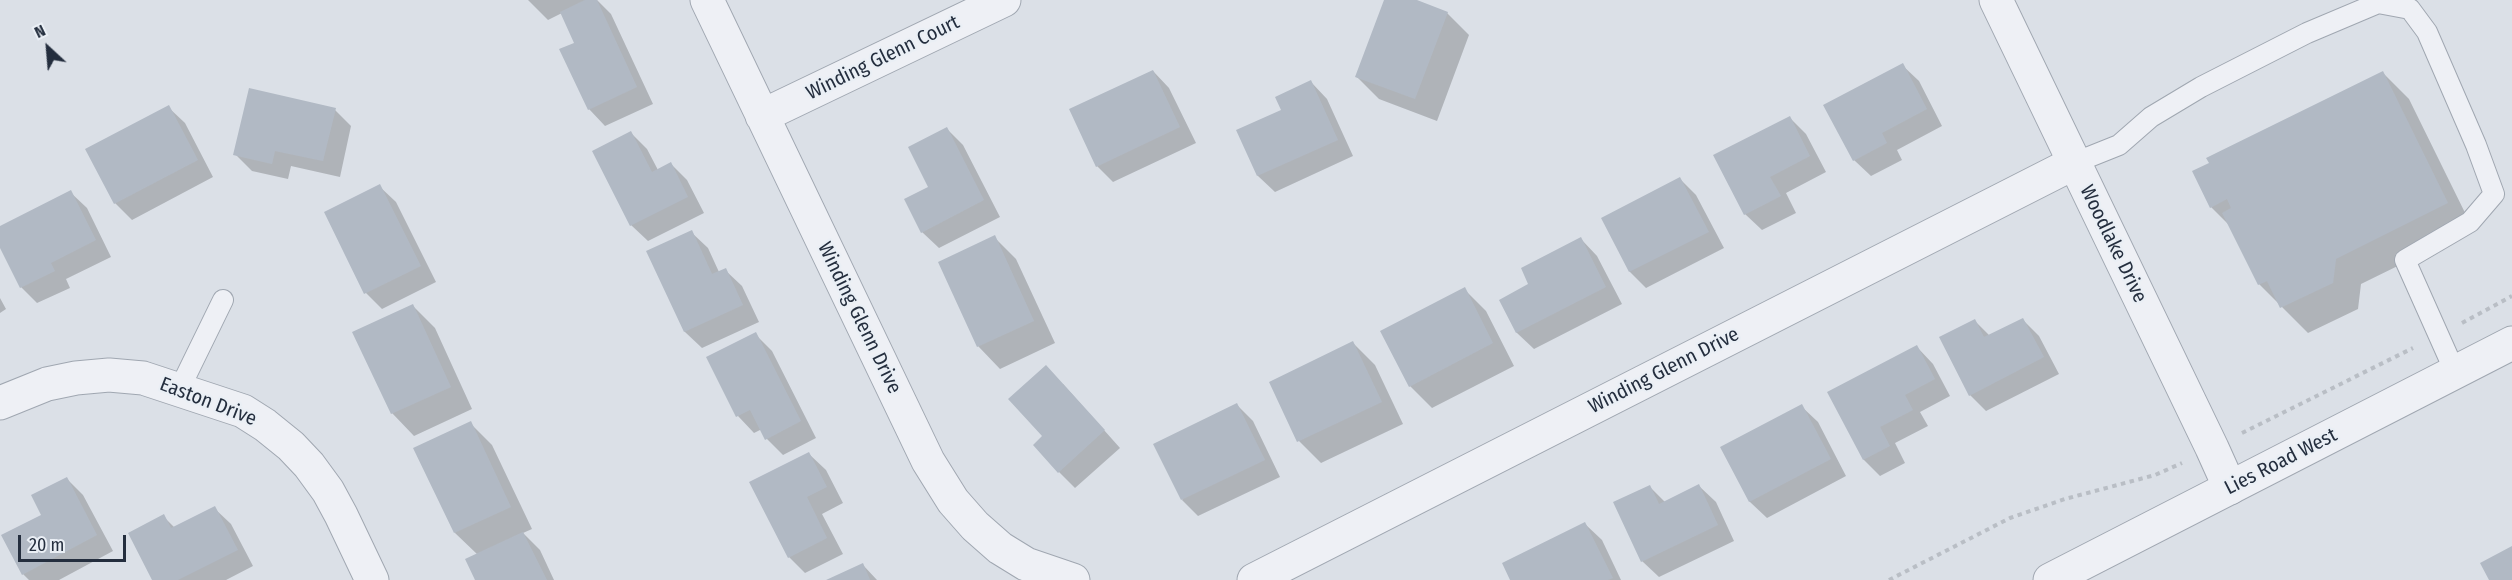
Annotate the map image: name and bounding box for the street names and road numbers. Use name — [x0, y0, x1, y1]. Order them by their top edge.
street label: Winding Glenn Court — [802, 10, 964, 106]
street label: Woodlake Drive — [2074, 181, 2152, 307]
street label: Winding Glenn Drive — [812, 238, 906, 398]
street label: Winding Glenn Drive — [1585, 323, 1743, 419]
street label: Easton Drive — [156, 373, 260, 431]
street label: Lies Road West — [2221, 423, 2341, 501]

